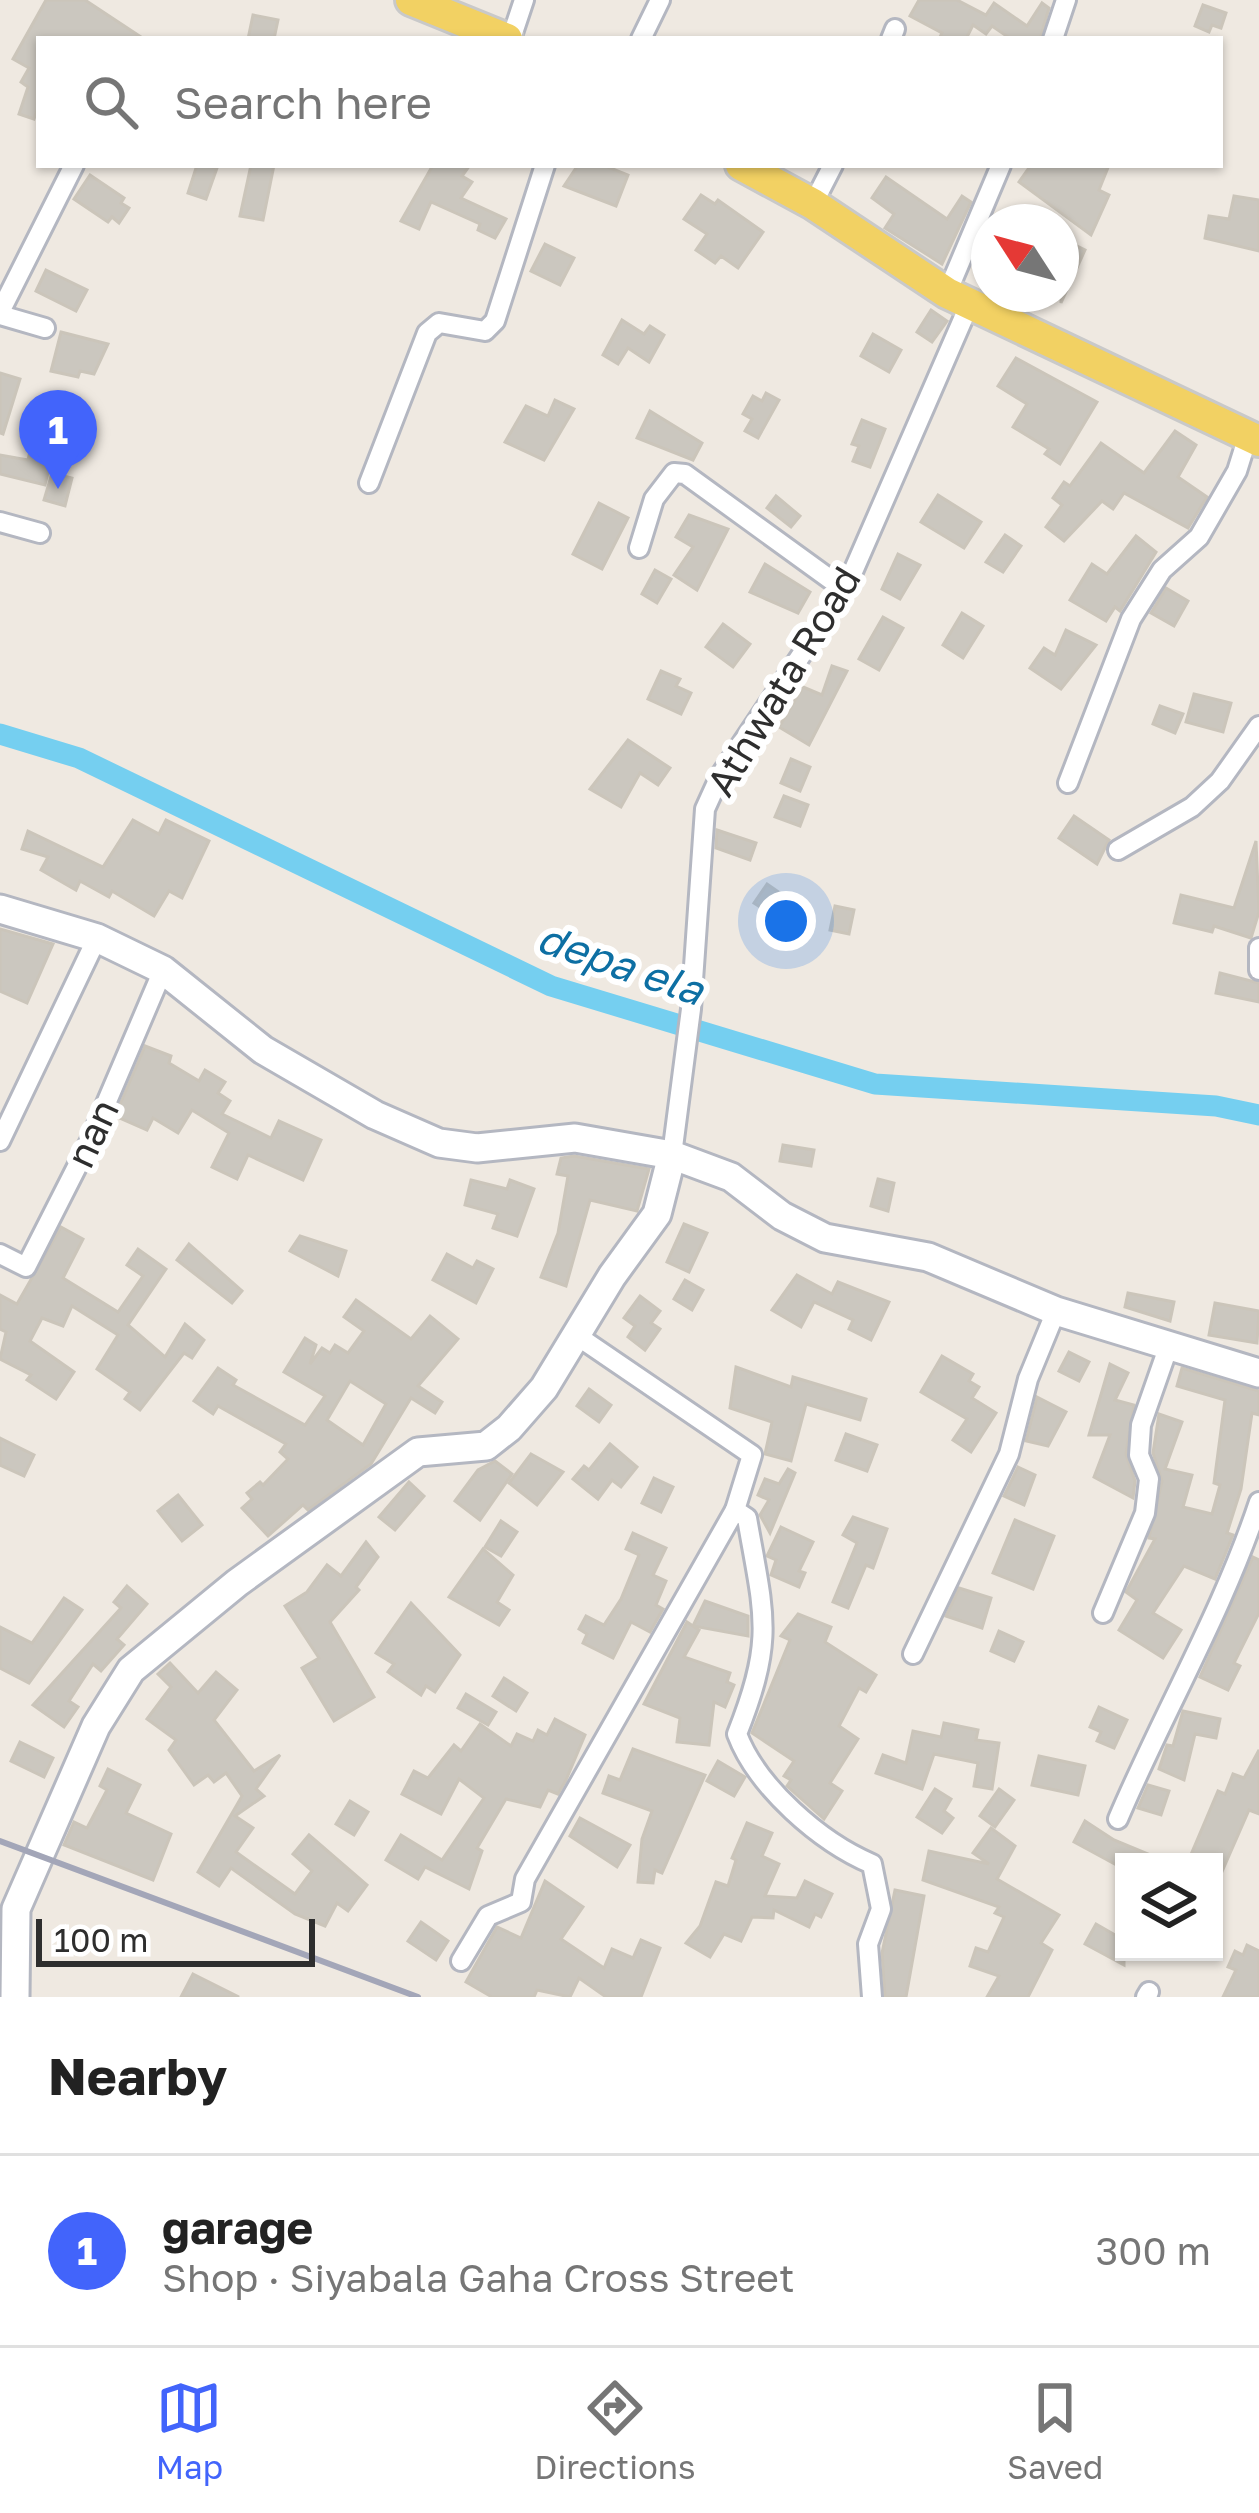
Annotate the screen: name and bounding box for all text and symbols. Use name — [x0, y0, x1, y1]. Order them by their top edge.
search box — [36, 36, 1223, 168]
icon: search — [78, 69, 144, 135]
text: Search here — [174, 75, 432, 129]
north arrow — [971, 204, 1079, 312]
pin: 1 — [19, 390, 97, 489]
street label: Athwata Road — [696, 558, 870, 804]
your location — [756, 891, 816, 951]
water label: depa ela — [532, 911, 712, 1015]
street label: nan — [56, 1091, 128, 1175]
map controls — [1115, 1853, 1223, 1961]
button: layers — [1115, 1853, 1223, 1961]
scale bar — [36, 1913, 315, 1966]
text: 100 m — [54, 1920, 148, 1959]
text: Nearby — [48, 2045, 227, 2106]
text: garage — [162, 2200, 313, 2254]
text: 1 — [77, 2227, 97, 2274]
text: 300 m — [1096, 2227, 1211, 2274]
text: Shop · Siyabala Gaha Cross Street — [162, 2254, 795, 2301]
tab: Map — [156, 2375, 223, 2486]
tab: Directions — [534, 2375, 696, 2486]
tab: Saved — [1007, 2375, 1103, 2486]

